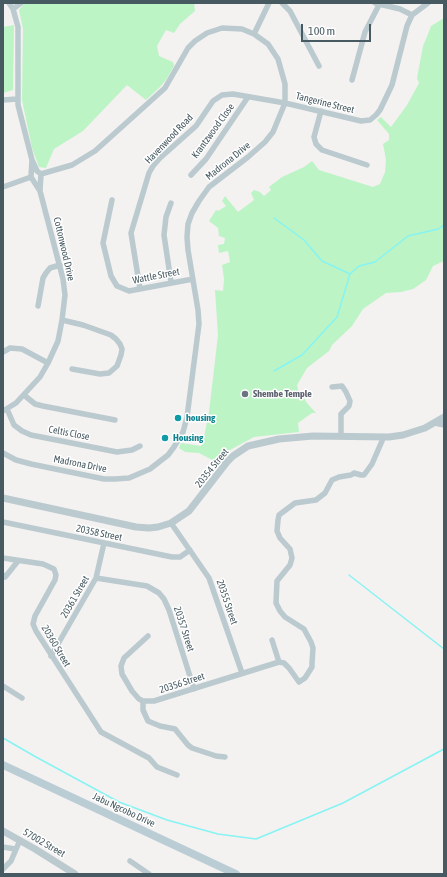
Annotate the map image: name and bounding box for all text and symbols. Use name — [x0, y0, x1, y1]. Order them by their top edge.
scale bar — [303, 16, 373, 42]
text: 100 m — [308, 24, 335, 38]
street label: Tangerine Street — [295, 90, 355, 116]
street label: Krantzwood Close — [189, 101, 237, 161]
street label: Havenwood Road — [142, 112, 196, 166]
street label: Madrona Drive — [203, 139, 253, 183]
street label: Cottonwood Drive — [51, 216, 77, 282]
street label: Wattle Street — [131, 266, 181, 286]
place label: Shembe Temple — [253, 388, 312, 400]
marker: Shembe Temple — [240, 389, 250, 399]
place label: housing — [186, 412, 215, 424]
marker: housing — [173, 413, 183, 423]
street label: Celtis Close — [47, 423, 91, 443]
place label: Housing — [173, 432, 203, 444]
marker: Housing — [160, 433, 170, 443]
street label: 20354 Street — [193, 446, 231, 490]
street label: Madrona Drive — [52, 453, 108, 475]
street label: 20358 Street — [75, 522, 123, 544]
street label: 20361 Street — [58, 574, 92, 620]
street label: 20355 Street — [214, 578, 240, 626]
street label: 20357 Street — [171, 605, 197, 653]
street label: 20360 Street — [39, 623, 73, 669]
street label: 20356 Street — [158, 670, 206, 696]
street label: Jabu Ngcobo Drive — [91, 790, 157, 830]
street label: 57002 Street — [21, 826, 67, 860]

